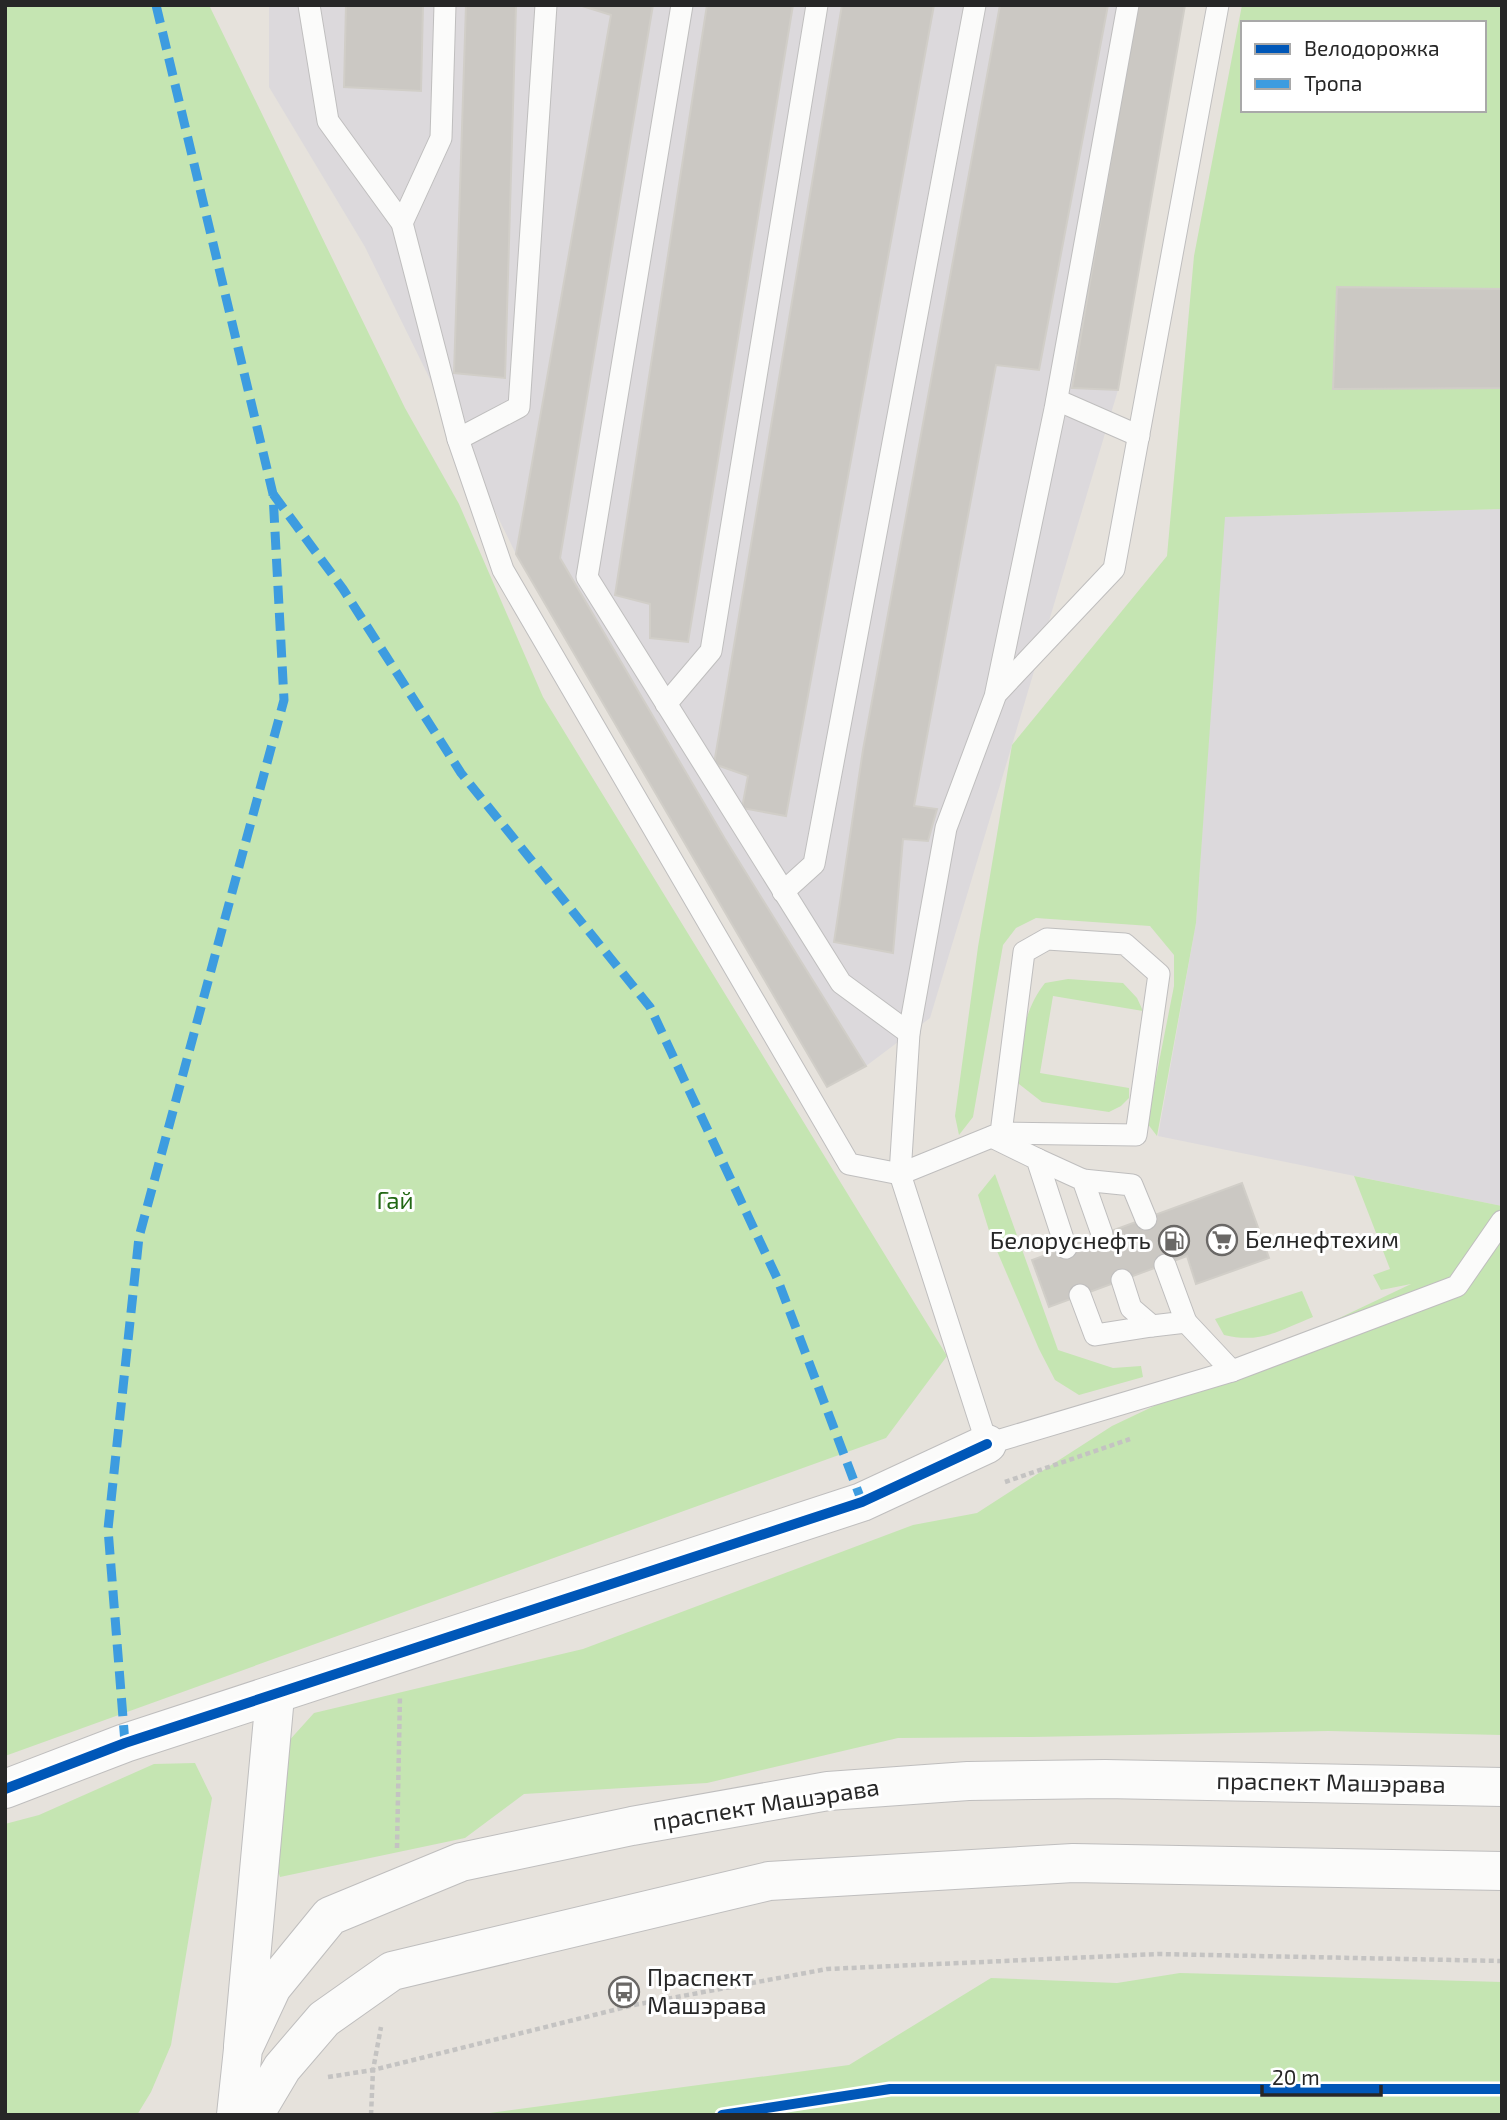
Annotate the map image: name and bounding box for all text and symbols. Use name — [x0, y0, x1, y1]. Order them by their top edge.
legend — [1241, 21, 1486, 112]
text: Велодорожка — [1304, 35, 1440, 60]
text: Тропа — [1304, 70, 1362, 95]
park label: Гай — [376, 1185, 414, 1214]
supermarket icon: Белнефтехим — [1205, 1223, 1239, 1257]
fuel station icon: Белоруснефть — [1157, 1224, 1191, 1258]
place label: Белнефтехим — [1245, 1224, 1399, 1253]
place label: Белоруснефть — [990, 1225, 1151, 1255]
street label: праспект Машэрава — [1216, 1765, 1446, 1798]
street label: праспект Машэрава — [650, 1771, 881, 1836]
place label: Праспект Машэрава — [647, 1962, 767, 2019]
bus stop icon: Праспект Машэрава — [607, 1975, 641, 2009]
scale bar — [1262, 2054, 1381, 2098]
text: 20 m — [1272, 2064, 1320, 2089]

